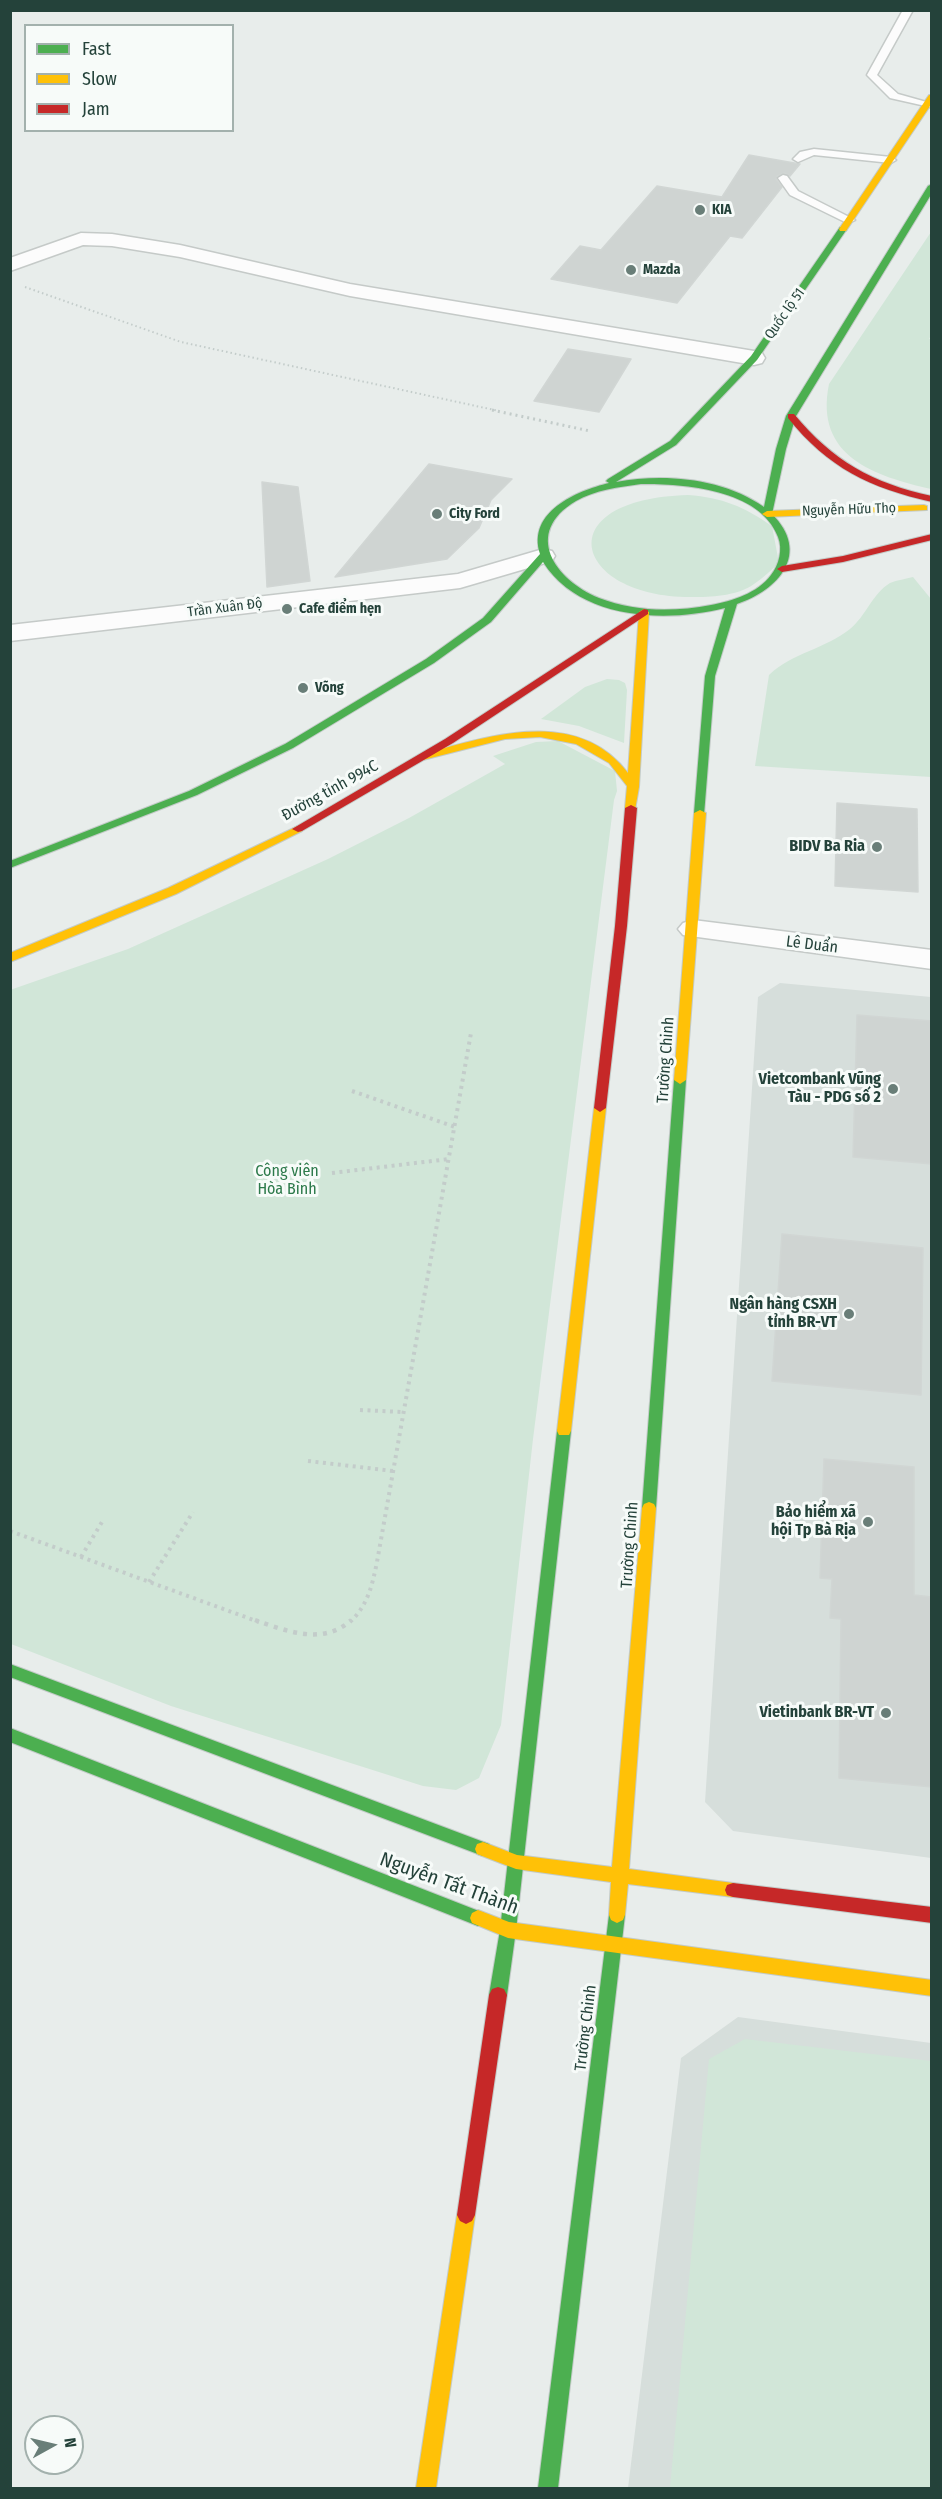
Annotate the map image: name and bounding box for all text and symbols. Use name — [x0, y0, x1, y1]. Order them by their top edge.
legend — [24, 24, 234, 132]
text: Fast — [82, 38, 111, 60]
text: Slow — [82, 68, 117, 90]
text: Jam — [82, 98, 110, 120]
place label: KIA — [712, 202, 732, 218]
marker: KIA — [693, 203, 707, 217]
place label: Mazda — [643, 262, 680, 278]
marker: Mazda — [624, 263, 638, 277]
street label: Quốc lộ 51 — [761, 285, 809, 343]
street label: Nguyễn Hữu Thọ — [802, 500, 896, 520]
place label: City Ford — [449, 506, 500, 522]
marker: City Ford — [430, 507, 444, 521]
street label: Trần Xuân Độ — [187, 595, 263, 621]
place label: Cafe điểm hẹn — [299, 601, 381, 617]
marker: Cafe điểm hẹn — [280, 602, 294, 616]
place label: Võng — [315, 680, 344, 696]
marker: Võng — [296, 681, 310, 695]
street label: Đường tỉnh 994C — [278, 757, 382, 825]
place label: BIDV Ba Ria — [789, 837, 865, 857]
marker: BIDV Ba Ria — [870, 840, 884, 854]
street label: Lê Duẩn — [785, 932, 839, 958]
street label: Trường Chinh — [653, 1016, 679, 1104]
place label: Vietcombank Vũng Tàu - PDG số 2 — [759, 1070, 881, 1108]
marker: Vietcombank Vũng Tàu - PDG số 2 — [886, 1082, 900, 1096]
park label: Công viên Hòa Bình — [255, 1162, 319, 1200]
place label: Ngân hàng CSXH tỉnh BR-VT — [730, 1295, 837, 1333]
marker: Ngân hàng CSXH tỉnh BR-VT — [842, 1307, 856, 1321]
street label: Trường Chinh — [617, 1501, 643, 1589]
place label: Bảo hiểm xã hội Tp Bà Rịa — [771, 1503, 856, 1541]
marker: Bảo hiểm xã hội Tp Bà Rịa — [861, 1515, 875, 1529]
place label: Vietinbank BR-VT — [759, 1703, 874, 1723]
marker: Vietinbank BR-VT — [879, 1706, 893, 1720]
street label: Nguyễn Tất Thành — [376, 1848, 522, 1920]
street label: Trường Chinh — [571, 1984, 601, 2072]
north arrow — [24, 2415, 84, 2475]
text: N — [60, 2437, 80, 2449]

